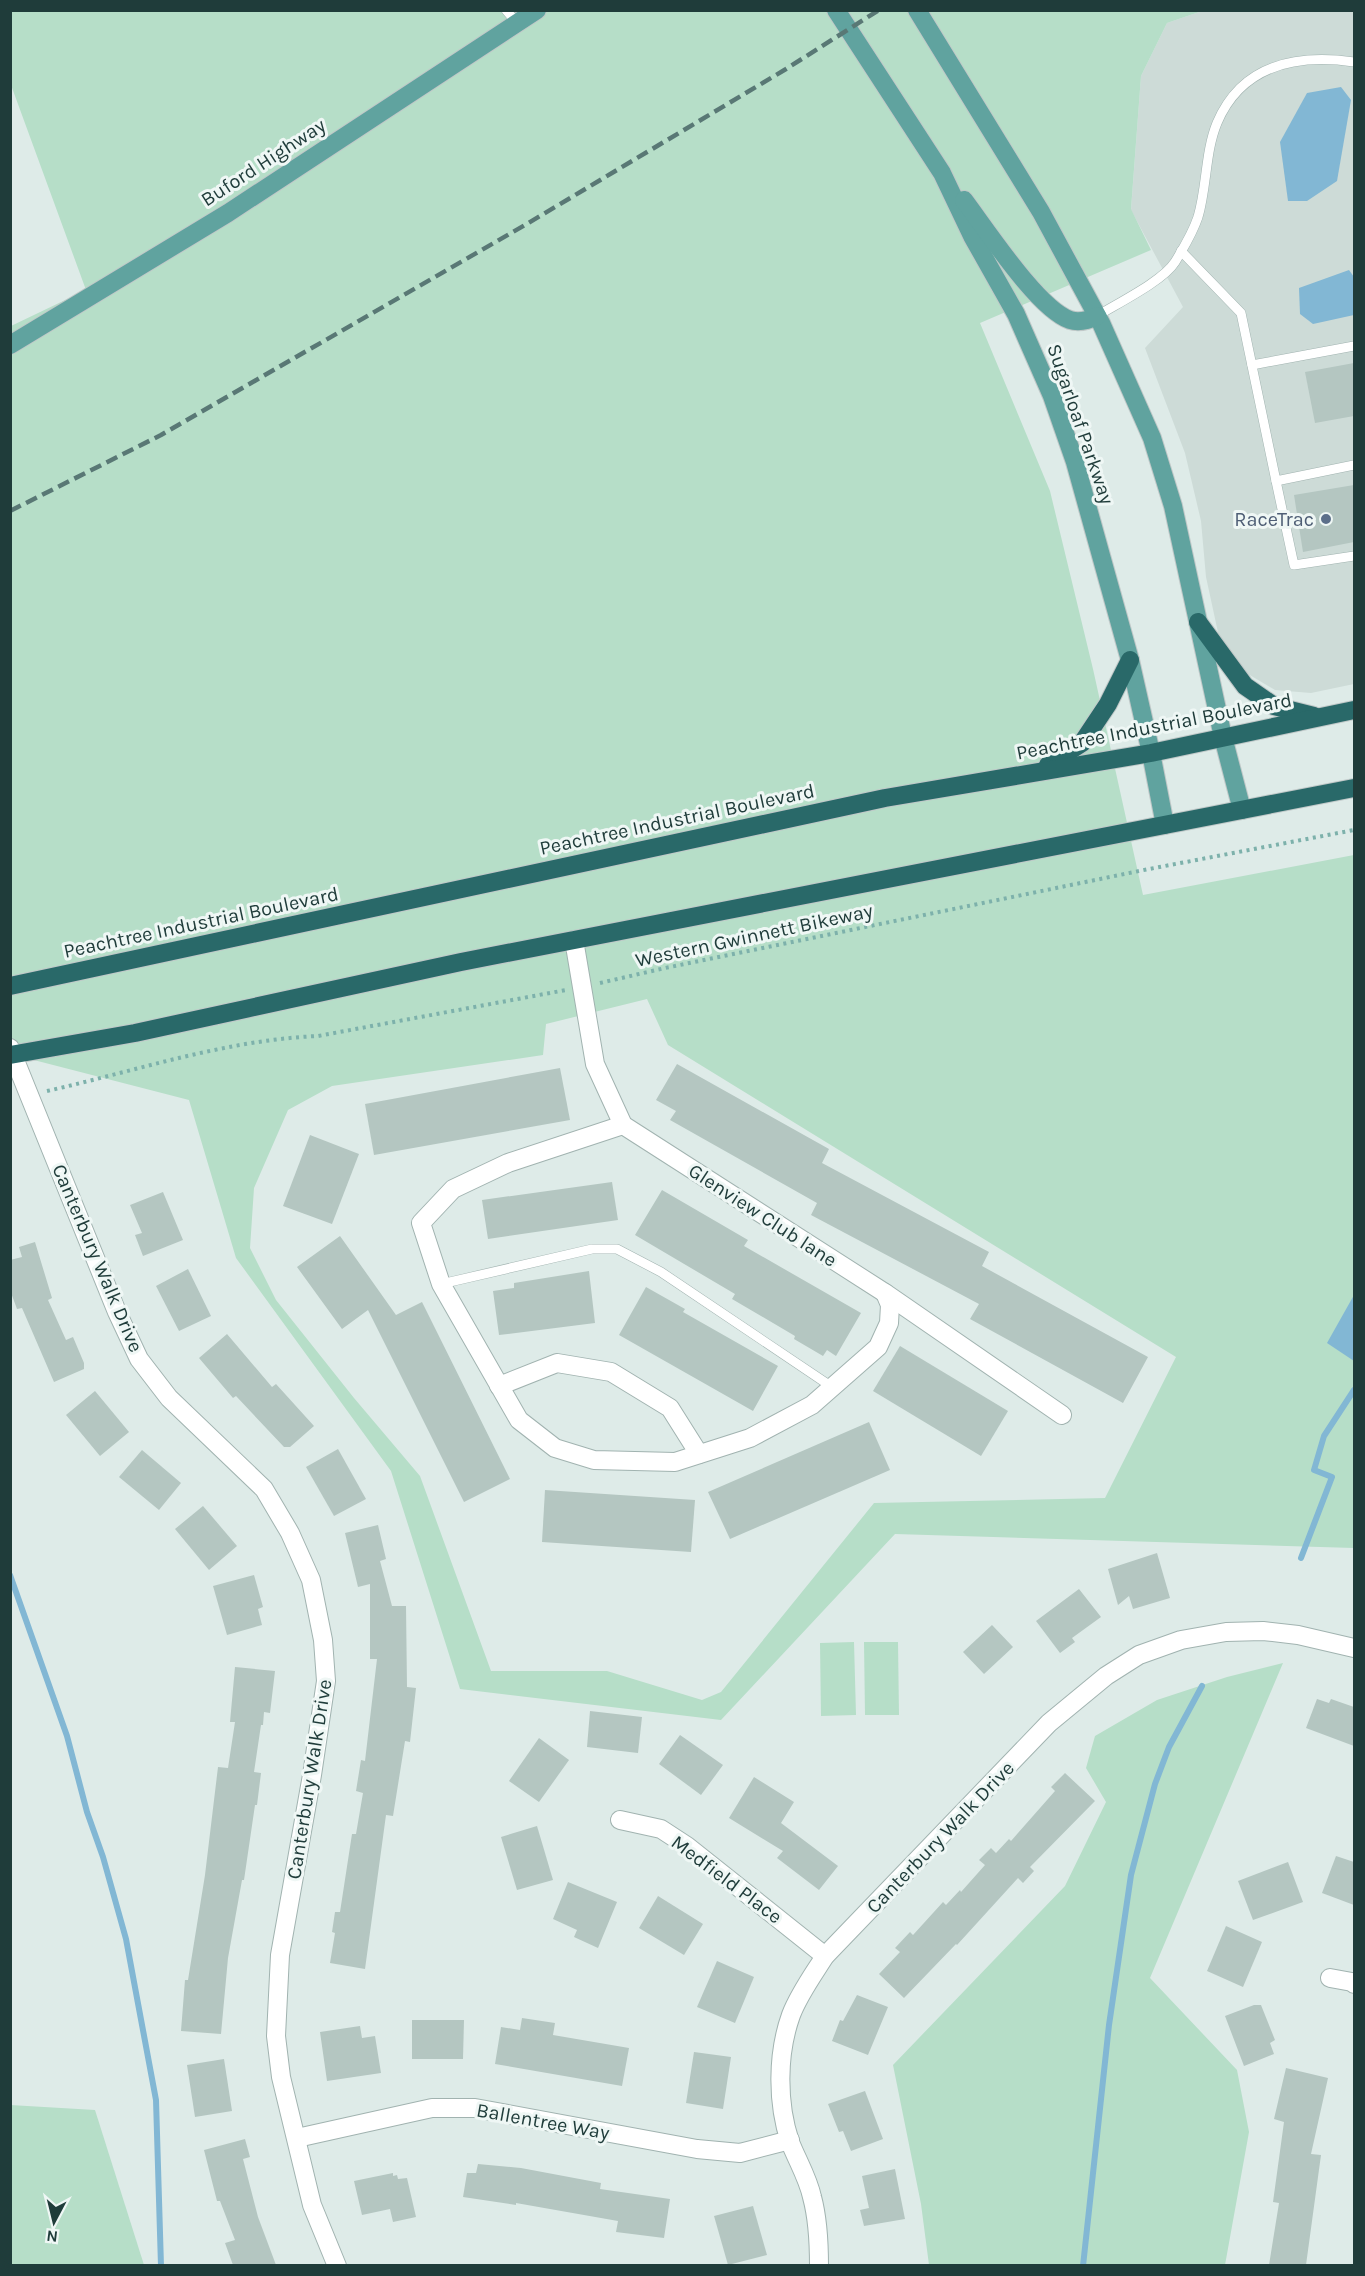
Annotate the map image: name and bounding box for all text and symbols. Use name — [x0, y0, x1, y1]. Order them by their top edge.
street label: Buford Highway — [197, 114, 330, 211]
street label: Sugarloaf Parkway — [1042, 341, 1119, 507]
place label: RaceTrac — [1234, 508, 1314, 531]
marker: RaceTrac — [1319, 512, 1333, 526]
street label: Peachtree Industrial Boulevard — [1014, 688, 1294, 765]
street label: Peachtree Industrial Boulevard — [538, 779, 817, 860]
street label: Peachtree Industrial Boulevard — [62, 882, 341, 963]
street label: Western Gwinnett Bikeway — [633, 899, 875, 972]
street label: Glenview Club lane — [684, 1159, 841, 1272]
street label: Canterbury Walk Drive — [47, 1161, 148, 1356]
street label: Canterbury Walk Drive — [282, 1677, 337, 1881]
street label: Canterbury Walk Drive — [862, 1757, 1019, 1918]
street label: Medfield Place — [667, 1830, 787, 1928]
street label: Ballentree Way — [475, 2098, 611, 2145]
north arrow — [24, 2192, 84, 2252]
text: N — [45, 2226, 59, 2247]

